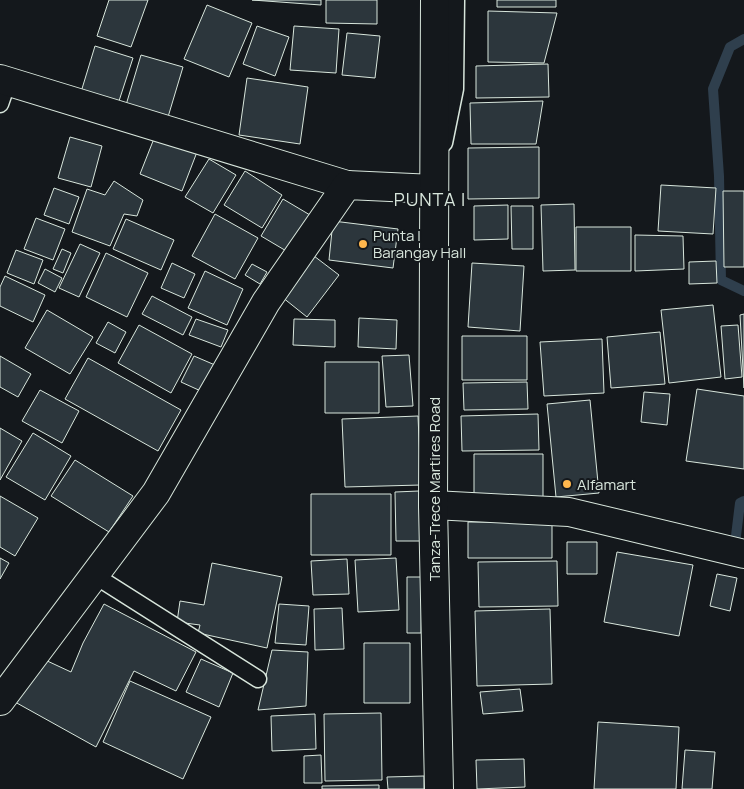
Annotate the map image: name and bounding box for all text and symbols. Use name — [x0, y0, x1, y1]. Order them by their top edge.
district label: PUNTA I — [394, 187, 466, 211]
place label: Punta I Barangay Hall — [373, 225, 466, 263]
marker: Punta I Barangay Hall — [357, 238, 369, 250]
street label: Tanza-Trece Martires Road — [424, 397, 445, 581]
place label: Alfamart — [577, 474, 636, 495]
marker: Alfamart — [561, 478, 573, 490]

